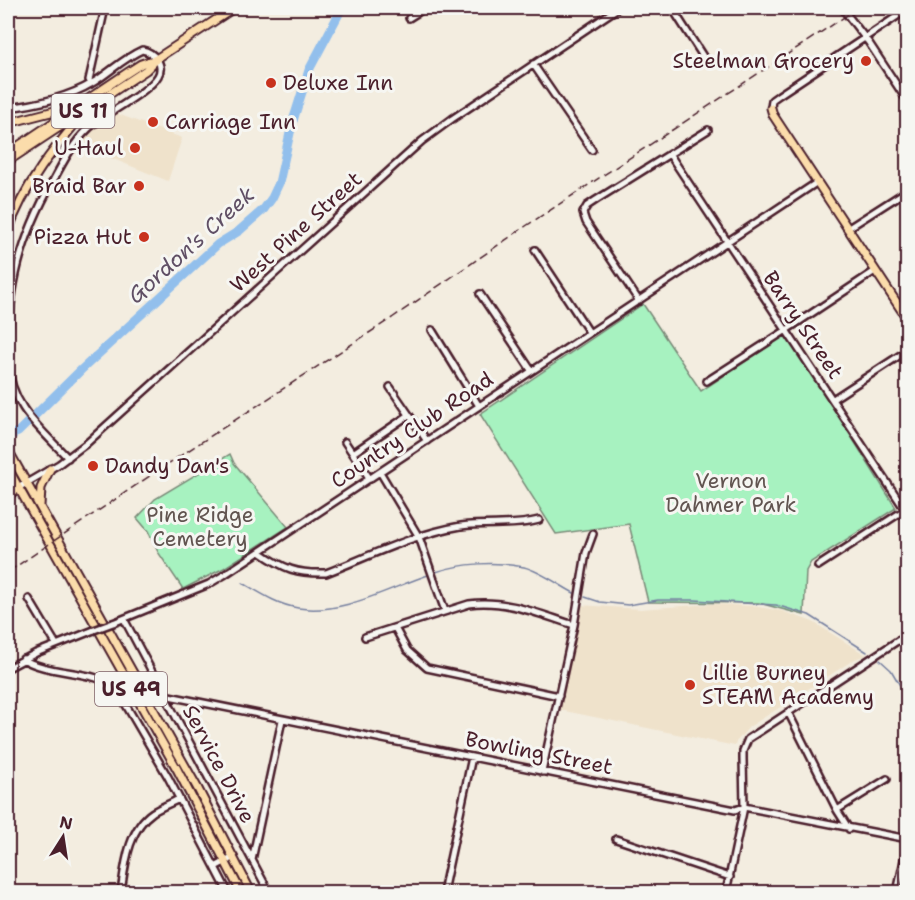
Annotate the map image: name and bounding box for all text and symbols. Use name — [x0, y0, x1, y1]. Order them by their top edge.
place label: Steelman Grocery — [672, 47, 854, 75]
marker: Steelman Grocery — [859, 54, 873, 68]
place label: Deluxe Inn — [283, 69, 393, 97]
marker: Deluxe Inn — [264, 76, 278, 90]
road number: US 11 — [52, 94, 115, 128]
place label: Carriage Inn — [165, 108, 296, 136]
marker: Carriage Inn — [146, 115, 160, 129]
place label: U-Haul — [54, 134, 124, 162]
marker: U-Haul — [128, 141, 142, 155]
street label: West Pine Street — [224, 165, 368, 299]
place label: Braid Bar — [32, 172, 127, 200]
marker: Braid Bar — [132, 179, 146, 193]
water label: Gordon's Creek — [121, 180, 261, 310]
place label: Pizza Hut — [34, 223, 132, 251]
marker: Pizza Hut — [137, 230, 151, 244]
street label: Barry Street — [757, 266, 849, 384]
street label: Country Club Road — [325, 365, 499, 495]
place label: Dandy Dan's — [105, 452, 229, 480]
marker: Dandy Dan's — [86, 459, 100, 473]
park label: Vernon Dahmer Park — [666, 467, 797, 519]
park label: Pine Ridge Cemetery — [146, 501, 254, 553]
place label: Lillie Burney STEAM Academy — [702, 659, 874, 711]
road number: US 49 — [95, 672, 167, 706]
marker: Lillie Burney STEAM Academy — [683, 678, 697, 692]
street label: Service Drive — [176, 700, 262, 828]
street label: Bowling Street — [463, 725, 615, 781]
north arrow — [33, 807, 93, 867]
text: N — [58, 811, 74, 834]

